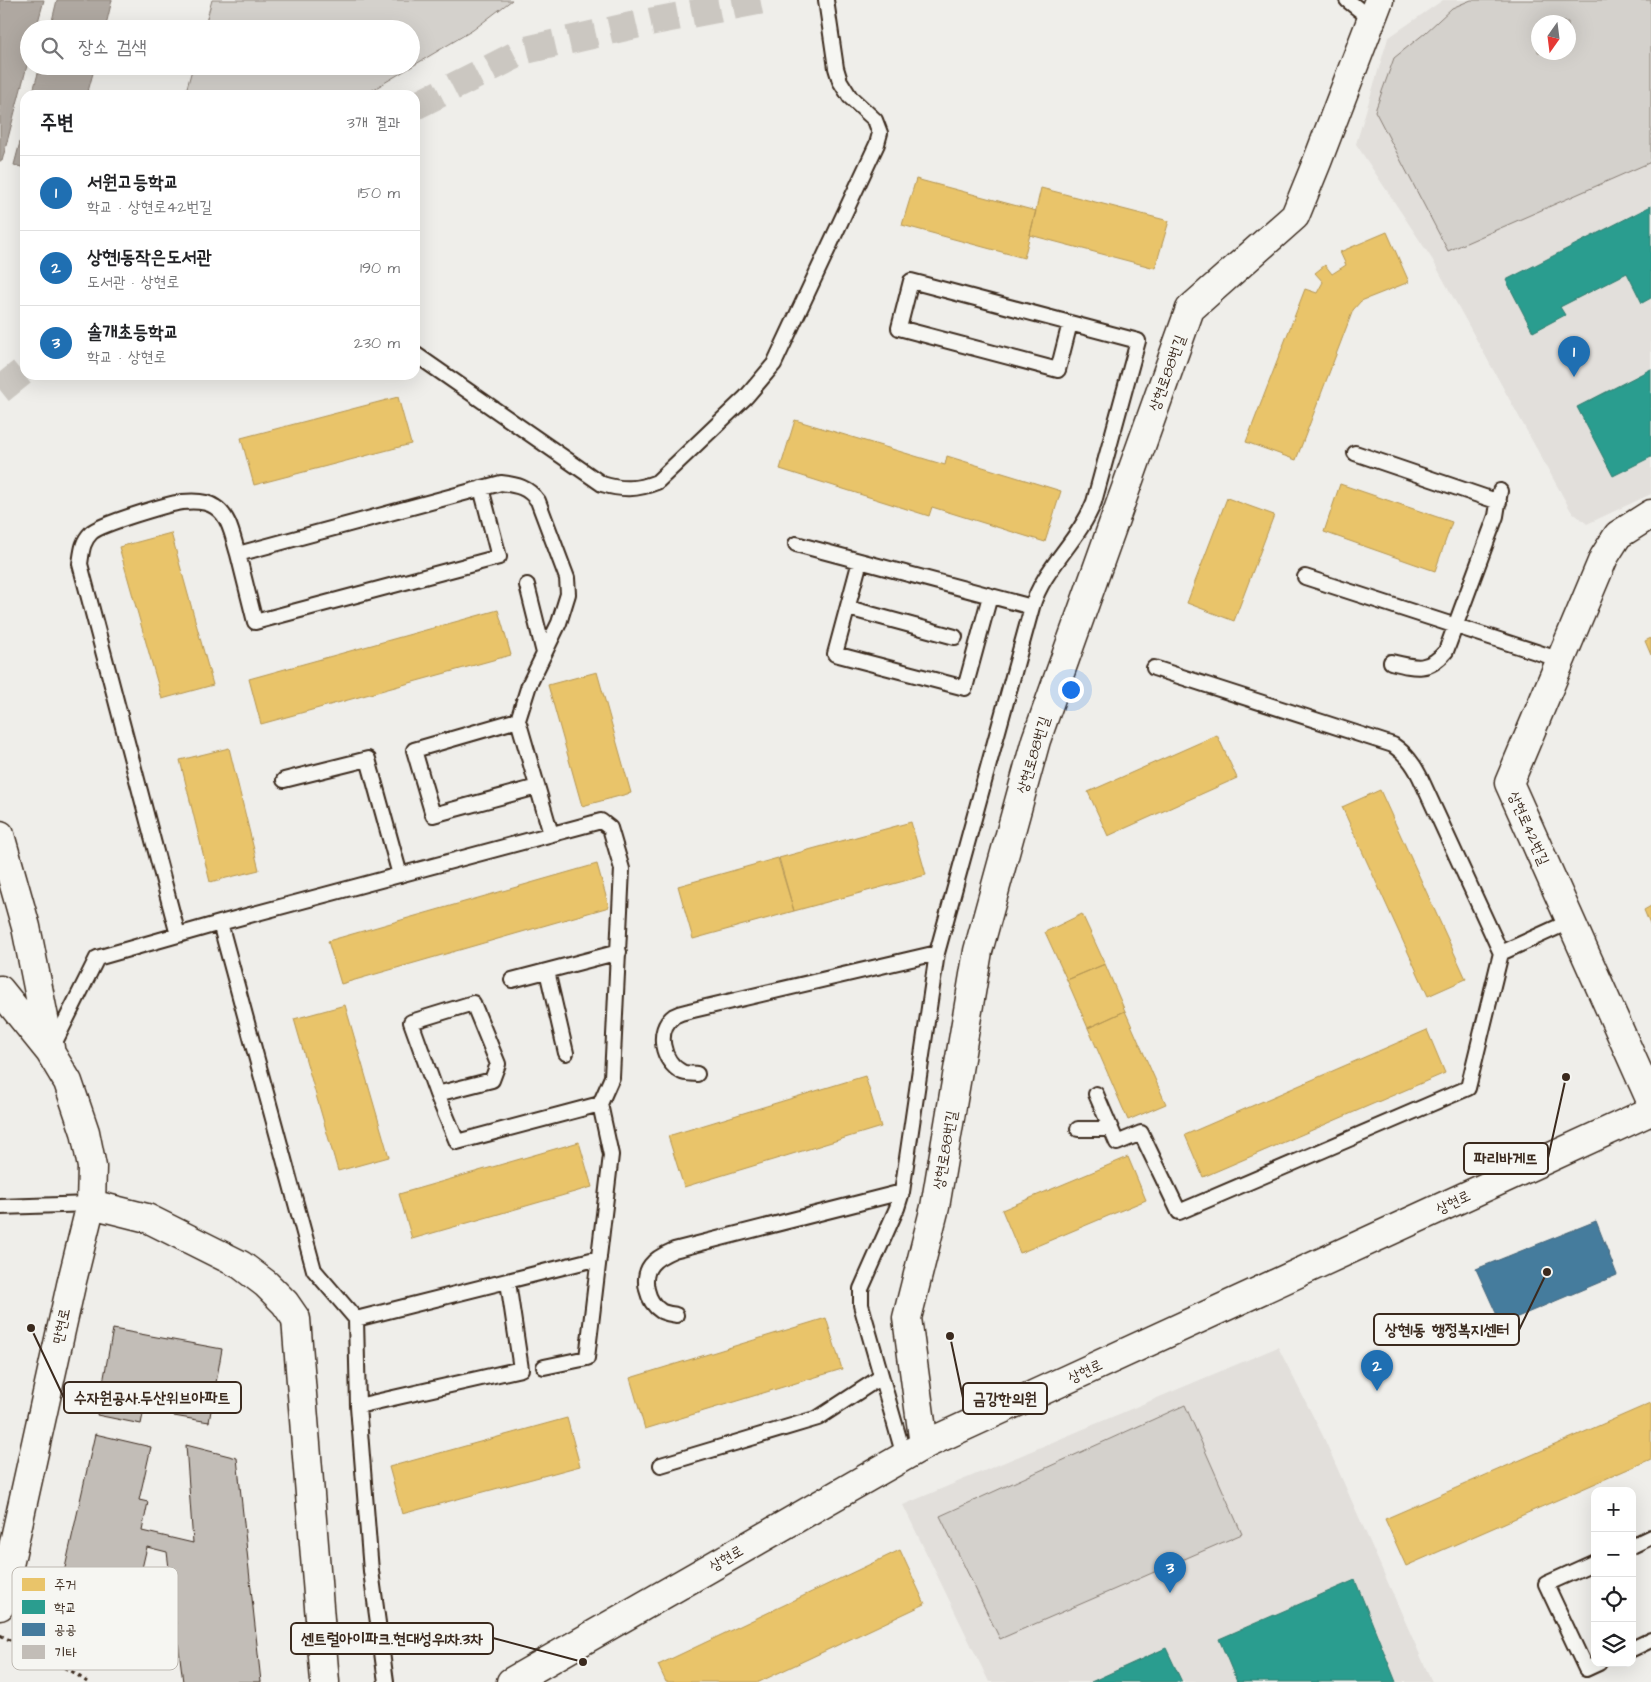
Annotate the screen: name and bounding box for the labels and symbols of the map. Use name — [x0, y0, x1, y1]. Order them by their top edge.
north arrow — [1531, 15, 1576, 60]
street label: 상현로88번길 — [1144, 332, 1191, 414]
pin: 1 — [1558, 336, 1590, 377]
your location — [1058, 677, 1084, 703]
street label: 상현로88번길 — [1012, 714, 1055, 796]
street label: 상현로42번길 — [1503, 788, 1554, 869]
street label: 상현로88번길 — [928, 1109, 963, 1191]
callout: 파리바게뜨 — [1464, 1143, 1548, 1174]
text: 파리바게뜨 — [1474, 1148, 1538, 1170]
street label: 상현로 — [1432, 1185, 1474, 1220]
street label: 만현로 — [47, 1306, 76, 1346]
callout: 상현1동 행정복지센터 — [1374, 1314, 1519, 1345]
text: 상현1동 행정복지센터 — [1385, 1319, 1509, 1341]
pin: 2 — [1361, 1350, 1393, 1391]
street label: 상현로 — [1064, 1354, 1106, 1389]
callout: 수자원공사.두산위브아파트 — [64, 1382, 241, 1413]
callout: 금강한의원 — [963, 1383, 1047, 1414]
text: 수자원공사.두산위브아파트 — [74, 1387, 231, 1409]
text: 금강한의원 — [973, 1388, 1037, 1410]
street label: 상현로 — [705, 1540, 747, 1577]
pin: 3 — [1154, 1552, 1186, 1593]
legend — [12, 1567, 178, 1670]
text: 주거 — [54, 1575, 77, 1595]
text: 학교 — [54, 1598, 77, 1618]
text: 공공 — [54, 1620, 77, 1640]
callout: 센트럴아이파크.현대성우1차.3차 — [291, 1623, 493, 1654]
text: 센트럴아이파크.현대성우1차.3차 — [301, 1628, 483, 1650]
text: 기타 — [54, 1643, 77, 1663]

